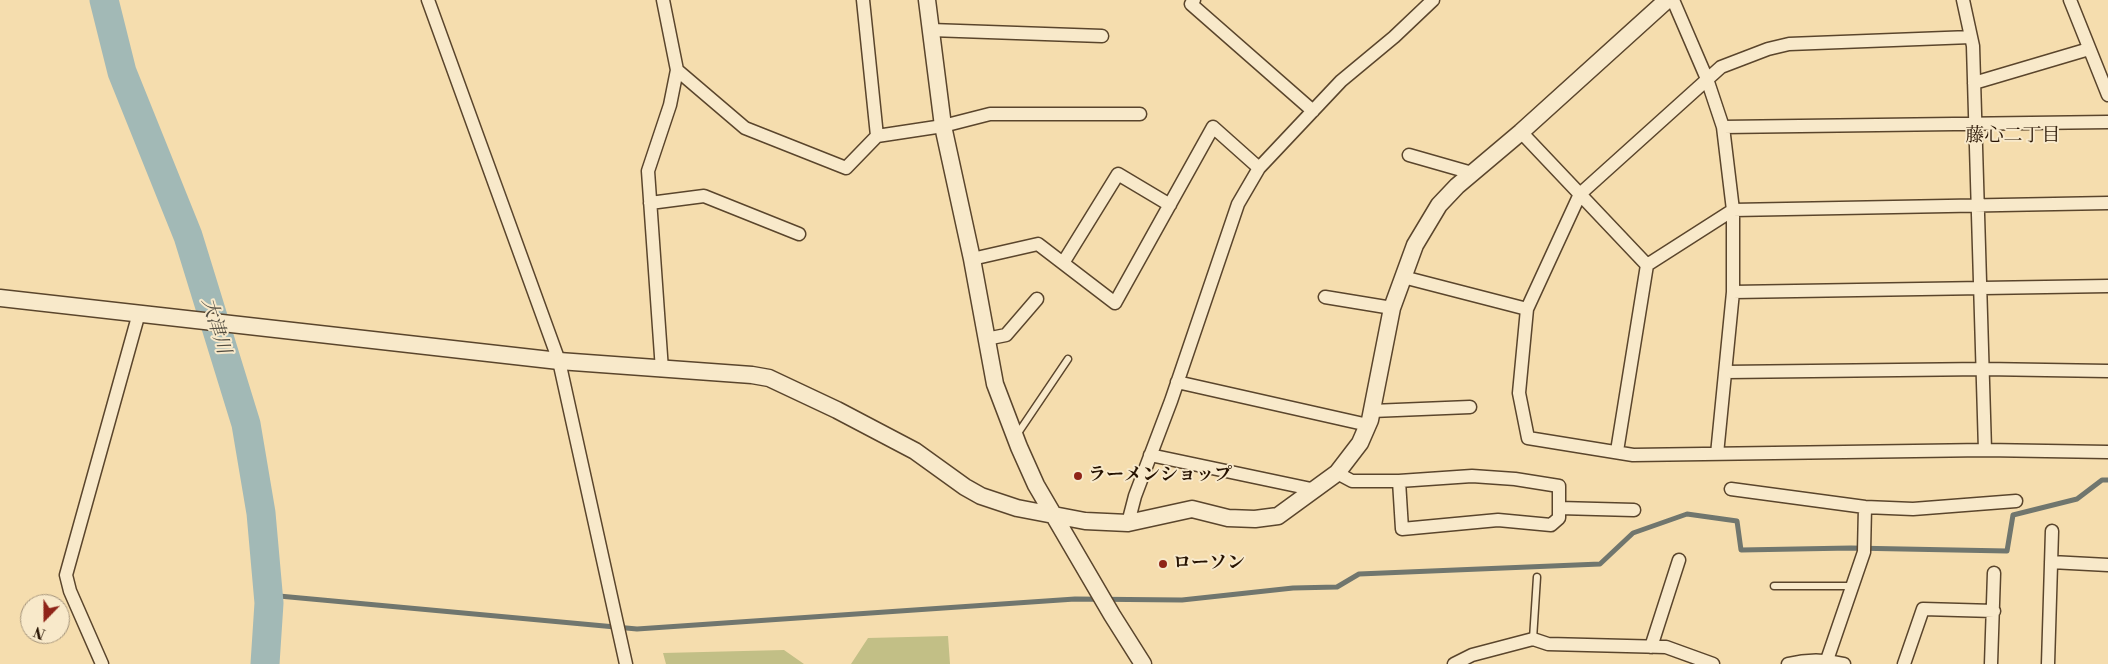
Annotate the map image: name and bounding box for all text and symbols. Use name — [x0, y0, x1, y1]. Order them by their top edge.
district label: 藤心二丁目 — [1966, 125, 2060, 147]
water label: 大津川 — [196, 295, 234, 357]
place label: ラーメンショップ — [1088, 465, 1232, 487]
marker: ラーメンショップ — [1072, 470, 1084, 482]
place label: ローソン — [1173, 553, 1245, 575]
marker: ローソン — [1157, 558, 1169, 570]
north arrow — [20, 594, 70, 644]
text: N — [31, 622, 48, 642]

